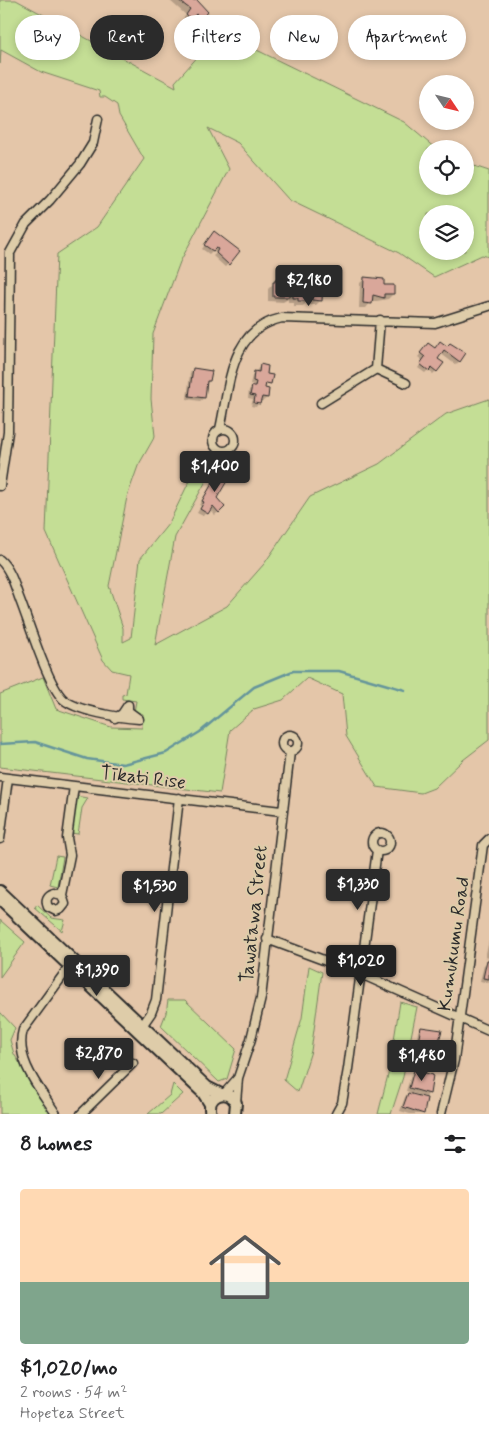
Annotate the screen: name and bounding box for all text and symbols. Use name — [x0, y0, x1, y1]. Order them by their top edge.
chip: Buy — [15, 15, 80, 60]
chip: Rent — [90, 15, 164, 60]
chip: Filters — [174, 15, 260, 60]
chip: New — [270, 15, 338, 60]
chip: Apartment — [348, 15, 466, 60]
north arrow — [419, 75, 474, 130]
map controls — [419, 75, 474, 260]
button: locate — [419, 140, 474, 195]
button: layers — [419, 205, 474, 260]
pin: $2,180 — [268, 264, 350, 307]
text: $2,180 — [286, 270, 332, 291]
pin: $1,400 — [174, 450, 256, 493]
text: $1,400 — [191, 456, 239, 477]
street label: Tīkati Rise — [99, 760, 187, 796]
street label: Tawatawa Street — [234, 844, 274, 984]
pin: $1,330 — [317, 868, 399, 911]
pin: $1,530 — [114, 870, 196, 913]
text: $1,330 — [337, 874, 379, 895]
street label: Kumukumu Road — [432, 875, 476, 1013]
text: $1,530 — [133, 876, 177, 897]
pin: $1,020 — [320, 944, 402, 987]
text: $1,020 — [337, 950, 385, 971]
pin: $1,390 — [56, 954, 138, 997]
text: $1,390 — [75, 960, 119, 981]
pin: $2,870 — [58, 1038, 140, 1080]
pin: $1,480 — [381, 1040, 463, 1082]
text: $2,870 — [75, 1043, 123, 1064]
text: $1,480 — [398, 1045, 446, 1066]
text: 8 homes — [20, 1130, 92, 1158]
icon: filters — [441, 1130, 469, 1158]
icon: home — [200, 1222, 290, 1312]
text: $1,020/mo — [20, 1354, 117, 1382]
text: 2 rooms · 54 m² — [20, 1382, 127, 1403]
text: Hopetea Street — [20, 1403, 125, 1424]

